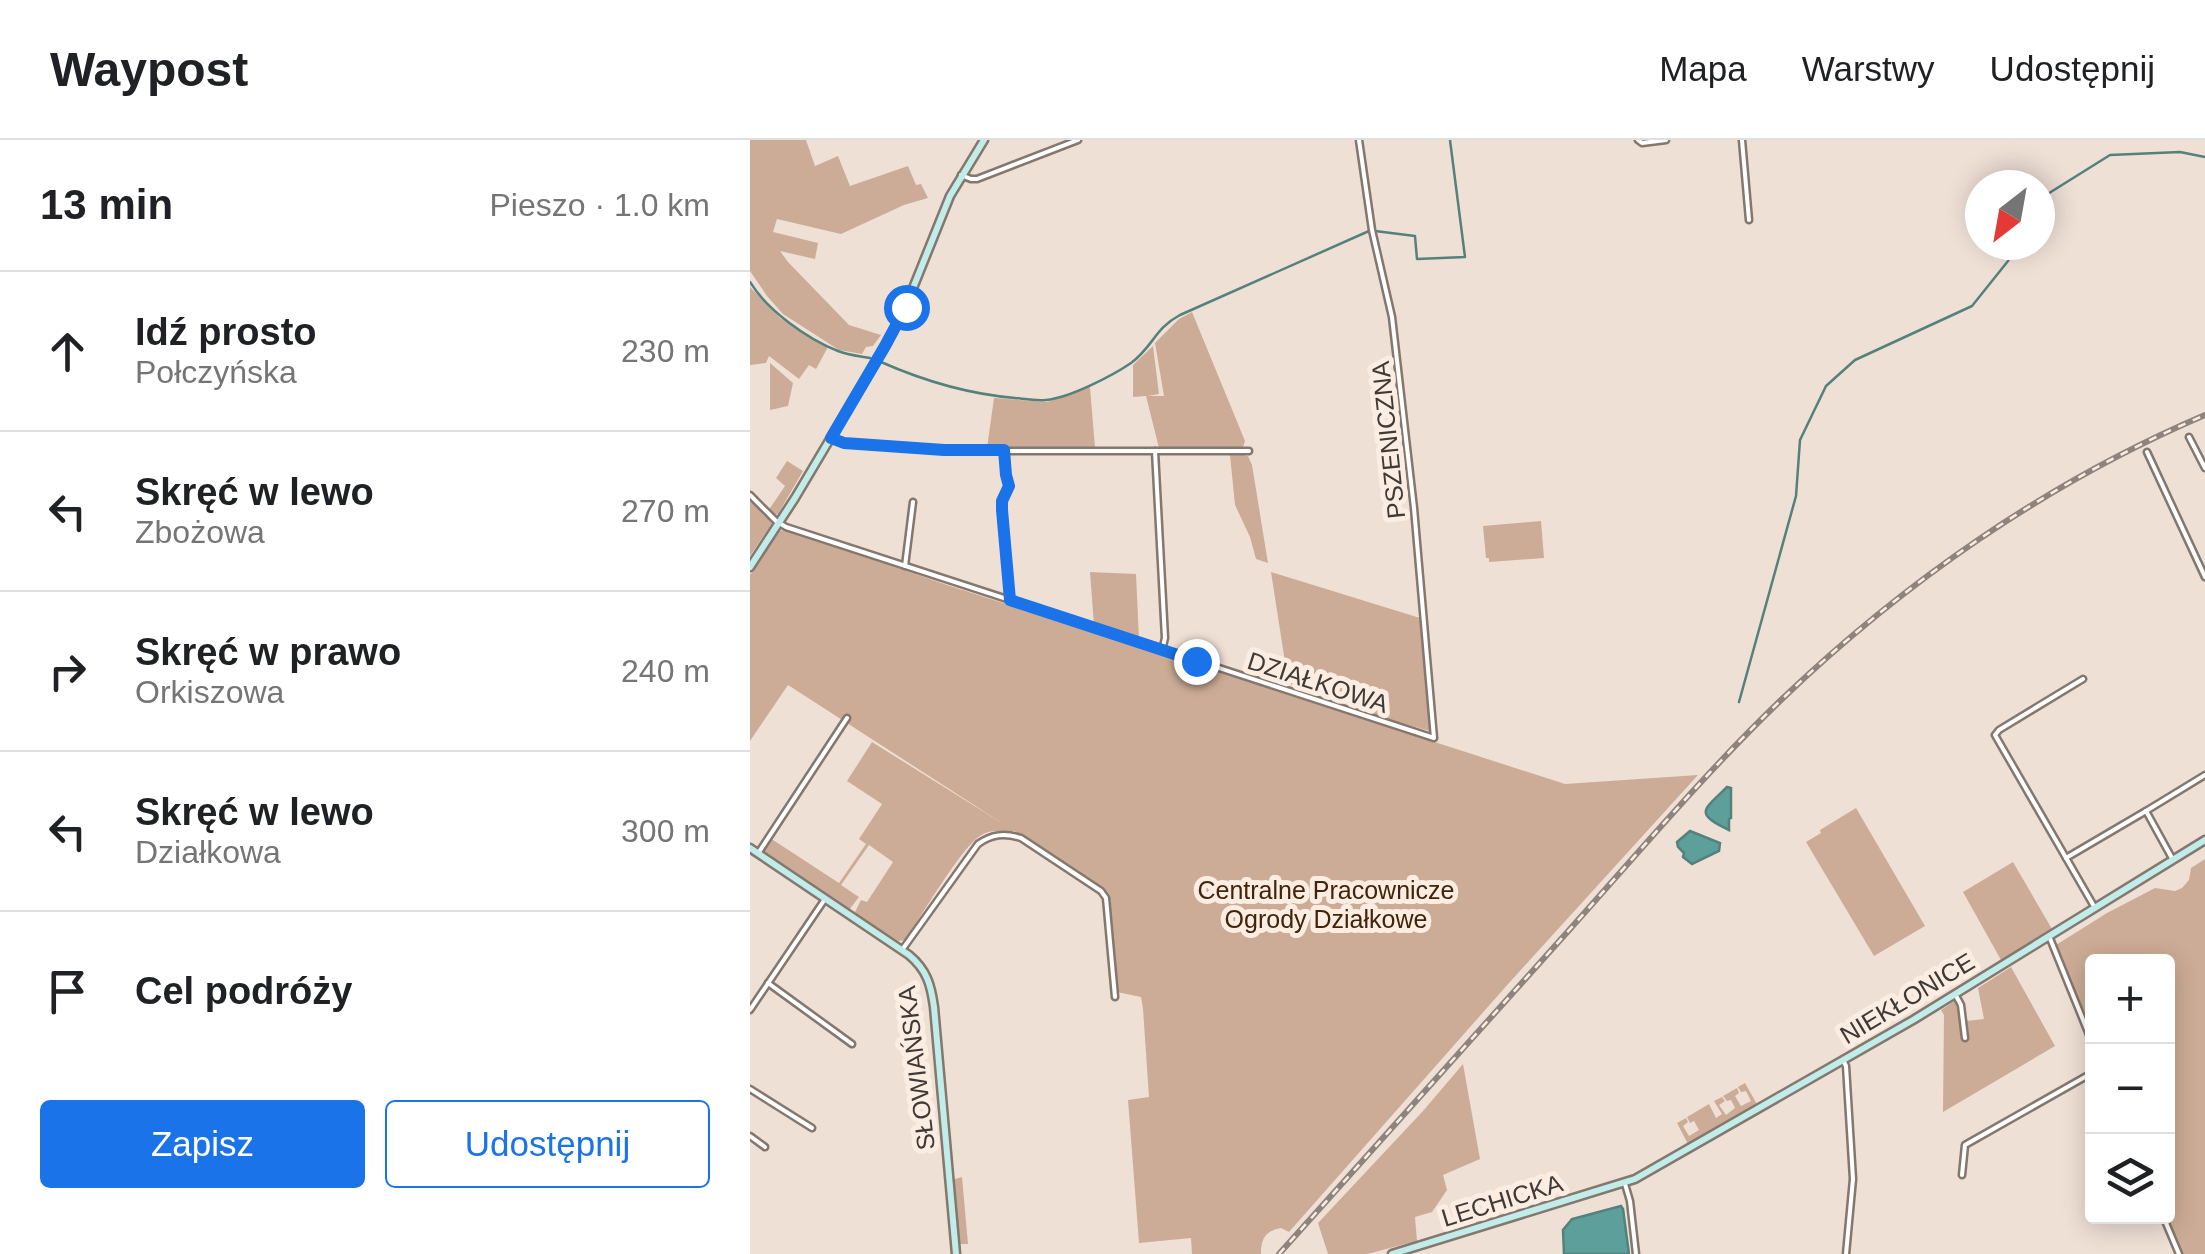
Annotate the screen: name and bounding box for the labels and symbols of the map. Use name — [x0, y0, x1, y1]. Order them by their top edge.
north arrow — [1965, 170, 2055, 260]
route start — [884, 285, 930, 331]
street label: PSZENICZNA — [1366, 359, 1410, 520]
route end — [1174, 639, 1220, 685]
street label: DZIAŁKOWA — [1244, 646, 1392, 718]
park label: Centralne Pracownicze Ogrody Działkowe — [1197, 876, 1455, 933]
street label: NIEKŁONICE — [1835, 947, 1979, 1049]
street label: SŁOWIAŃSKA — [892, 984, 940, 1152]
street label: LECHICKA — [1438, 1168, 1566, 1232]

